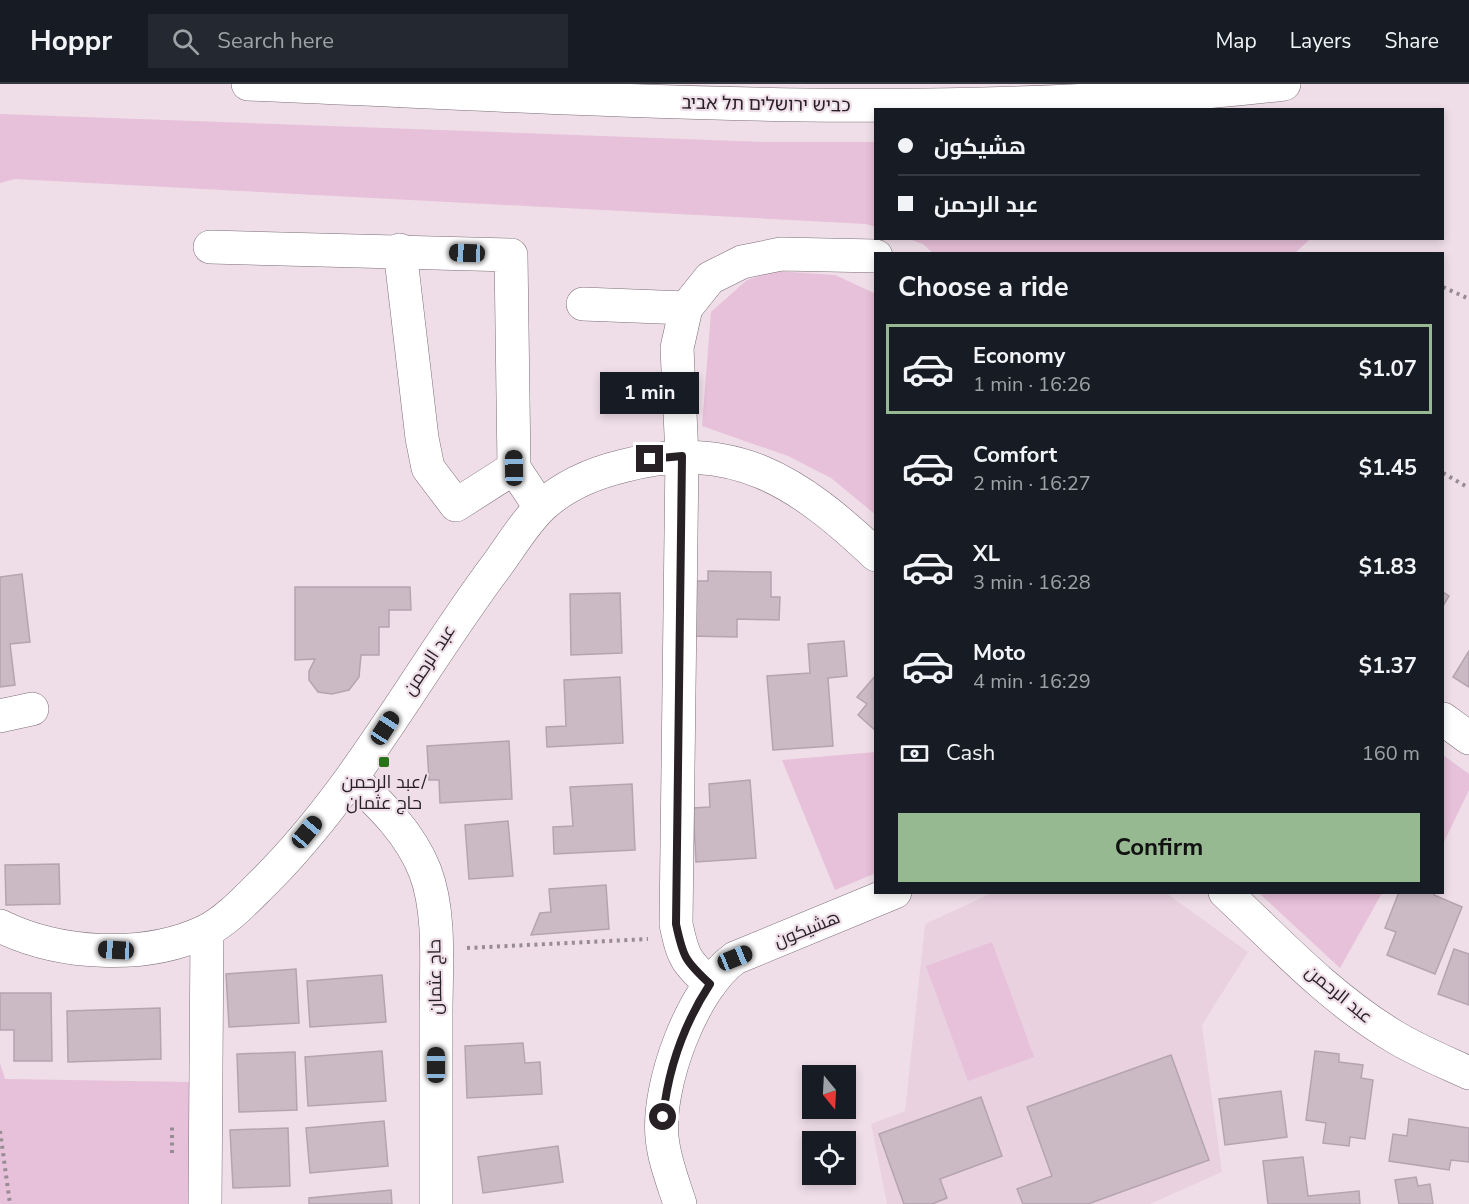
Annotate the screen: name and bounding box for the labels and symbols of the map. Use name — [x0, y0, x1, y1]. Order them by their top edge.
street label: כביש ירושלים תל אביב — [681, 91, 851, 117]
car — [449, 243, 485, 263]
callout: 1 min — [600, 372, 700, 414]
route end — [636, 445, 663, 472]
car — [505, 450, 523, 486]
street label: عبد الرحمن — [397, 620, 461, 700]
car — [368, 708, 402, 748]
marker: عبد الرحمن/ حاج عثمان — [377, 755, 391, 769]
place label: عبد الرحمن/ حاج عثمان — [341, 770, 428, 815]
car — [289, 812, 325, 852]
street label: هشيكون — [770, 905, 844, 953]
street label: حاج عثمان — [422, 939, 448, 1015]
car — [98, 940, 134, 960]
car — [715, 943, 755, 973]
street label: عبد الرحمن — [1300, 959, 1378, 1029]
car — [427, 1047, 445, 1083]
north arrow — [802, 1065, 856, 1119]
route start — [649, 1103, 676, 1130]

